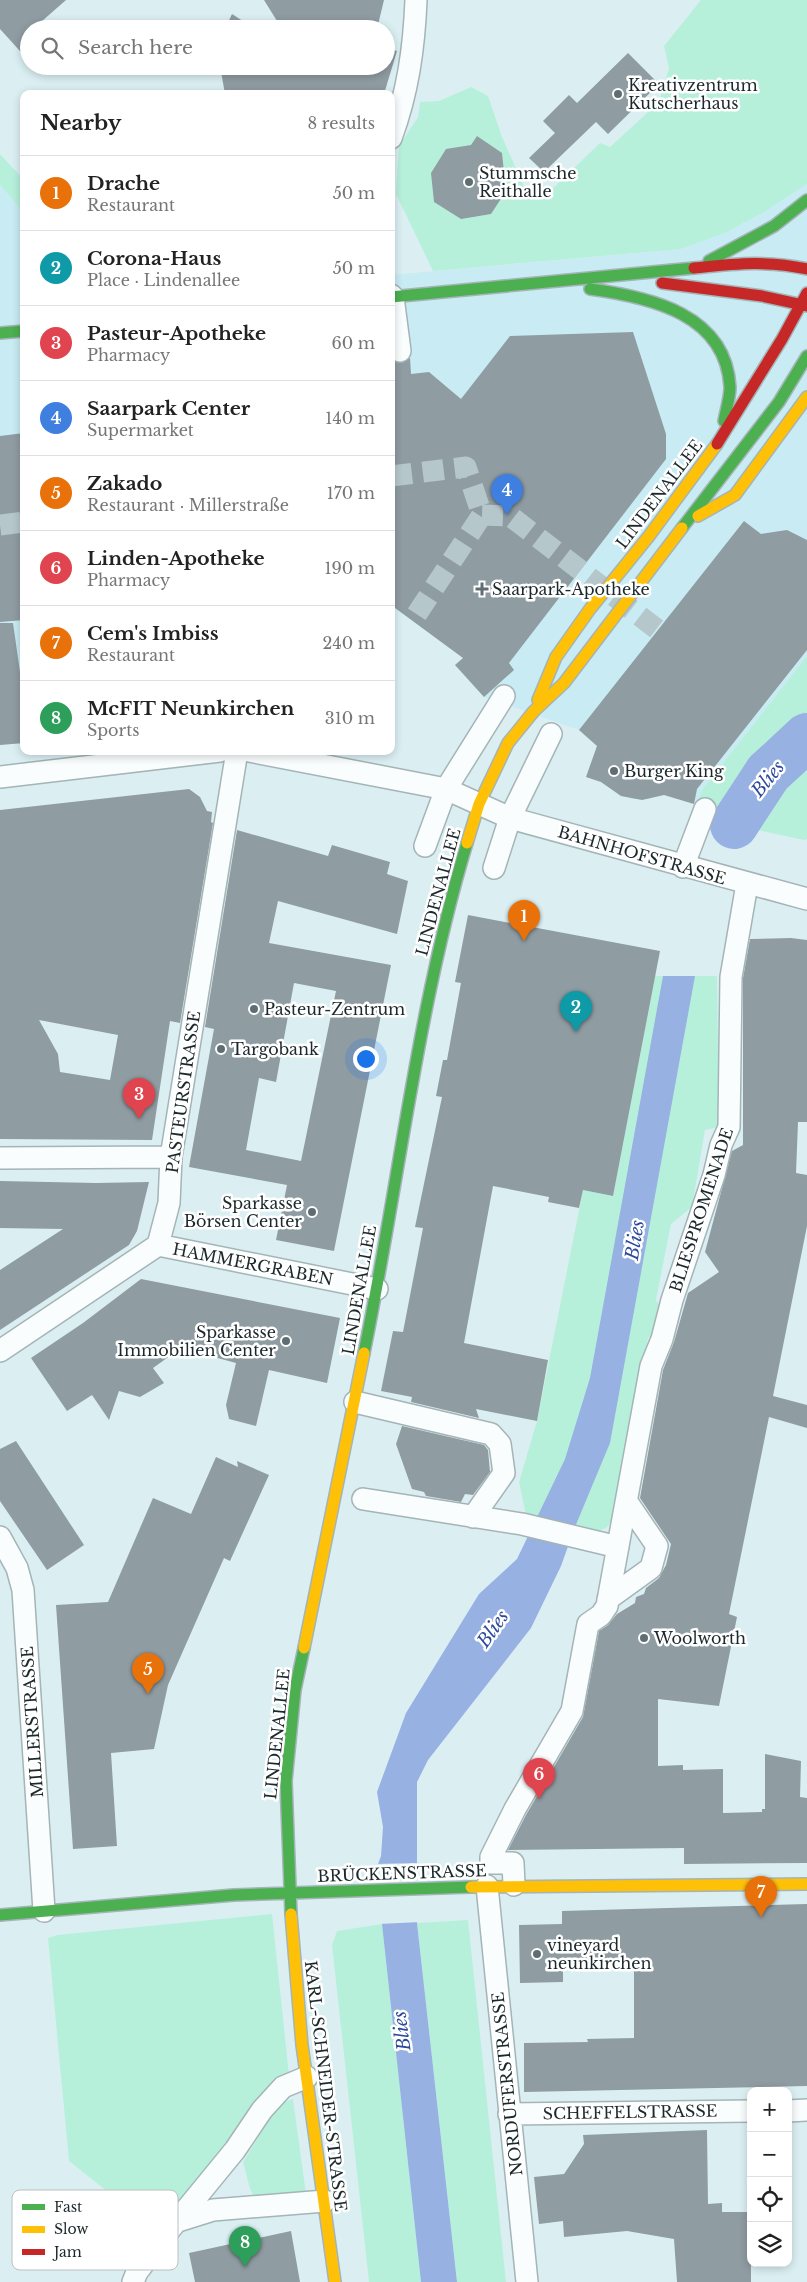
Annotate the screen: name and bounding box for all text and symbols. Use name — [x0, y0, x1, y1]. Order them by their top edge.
search box — [20, 20, 395, 75]
icon: search — [38, 34, 66, 62]
text: Search here — [78, 36, 193, 59]
place label: Kreativzentrum Kutscherhaus — [628, 75, 758, 113]
marker: Kreativzentrum Kutscherhaus — [612, 88, 624, 100]
text: Nearby — [40, 110, 121, 136]
text: 8 results — [308, 113, 375, 133]
place label: Stummsche Reithalle — [479, 163, 576, 201]
text: Drache — [87, 172, 160, 195]
marker: Stummsche Reithalle — [463, 176, 475, 188]
text: 1 — [53, 183, 59, 203]
text: 50 m — [333, 183, 375, 203]
text: Restaurant — [87, 195, 175, 215]
text: Corona-Haus — [87, 247, 221, 270]
text: 2 — [51, 258, 61, 278]
text: 50 m — [333, 258, 375, 278]
text: Place · Lindenallee — [87, 270, 240, 290]
text: Pasteur-Apotheke — [87, 322, 266, 345]
text: 3 — [51, 333, 61, 353]
text: 60 m — [332, 333, 375, 353]
text: Pharmacy — [87, 345, 170, 365]
text: Saarpark Center — [87, 397, 250, 420]
text: 4 — [51, 408, 61, 428]
text: 140 m — [325, 408, 375, 428]
text: Supermarket — [87, 420, 194, 440]
street label: LINDENALLEE — [611, 436, 707, 552]
text: Zakado — [87, 472, 162, 495]
pin: 4 — [491, 474, 523, 515]
text: 5 — [51, 483, 61, 503]
text: 170 m — [327, 483, 375, 503]
text: Restaurant · Millerstraße — [87, 495, 289, 515]
text: Linden-Apotheke — [87, 547, 265, 570]
text: 6 — [51, 558, 61, 578]
text: 190 m — [324, 558, 375, 578]
text: Pharmacy — [87, 570, 170, 590]
place label: Saarpark-Apotheke — [492, 579, 650, 599]
marker: Saarpark-Apotheke — [476, 583, 488, 595]
text: Cem's Imbiss — [87, 622, 219, 645]
text: 7 — [52, 633, 60, 653]
text: 240 m — [323, 633, 375, 653]
text: Restaurant — [87, 645, 175, 665]
text: McFIT Neunkirchen — [87, 697, 294, 720]
text: 8 — [51, 708, 61, 728]
text: 310 m — [325, 708, 375, 728]
text: Sports — [87, 720, 140, 740]
water label: Blies — [746, 756, 789, 802]
place label: Burger King — [624, 761, 724, 781]
marker: Burger King — [608, 765, 620, 777]
street label: BAHNHOFSTRASSE — [556, 821, 728, 889]
street label: LINDENALLEE — [411, 826, 465, 958]
pin: 1 — [508, 900, 540, 941]
pin: 2 — [560, 991, 592, 1032]
place label: Pasteur-Zentrum — [264, 999, 405, 1019]
marker: Pasteur-Zentrum — [248, 1003, 260, 1015]
street label: PASTEURSTRASSE — [162, 1010, 204, 1174]
place label: Targobank — [231, 1039, 319, 1059]
marker: Targobank — [215, 1043, 227, 1055]
your location — [353, 1046, 379, 1072]
pin: 3 — [123, 1078, 155, 1119]
street label: BLIESPROMENADE — [665, 1125, 737, 1295]
place label: Sparkasse Börsen Center — [184, 1193, 302, 1231]
marker: Sparkasse Börsen Center — [306, 1206, 318, 1218]
water label: Blies — [621, 1218, 649, 1262]
street label: LINDENALLEE — [338, 1224, 380, 1356]
street label: HAMMERGRABEN — [171, 1239, 335, 1289]
place label: Sparkasse Immobilien Center — [117, 1322, 276, 1360]
marker: Sparkasse Immobilien Center — [280, 1335, 292, 1347]
water label: Blies — [472, 1606, 514, 1652]
place label: Woolworth — [653, 1628, 746, 1648]
marker: Woolworth — [638, 1632, 650, 1644]
street label: MILLERSTRASSE — [17, 1646, 47, 1798]
pin: 5 — [132, 1653, 164, 1694]
street label: LINDENALLEE — [260, 1668, 294, 1800]
pin: 6 — [523, 1758, 555, 1799]
street label: BRÜCKENSTRASSE — [317, 1860, 487, 1886]
pin: 7 — [745, 1876, 777, 1917]
place label: vineyard neunkirchen — [547, 1935, 651, 1973]
marker: vineyard neunkirchen — [531, 1948, 543, 1960]
street label: KARL-SCHNEIDER-STRASSE — [301, 1959, 351, 2213]
street label: NORDUFERSTRASSE — [487, 1991, 527, 2177]
water label: Blies — [389, 2010, 415, 2053]
map controls — [747, 2087, 792, 2267]
button: + — [747, 2087, 792, 2132]
street label: SCHEFFELSTRASSE — [543, 2100, 717, 2124]
button: − — [747, 2132, 792, 2177]
button: locate — [747, 2177, 792, 2222]
legend — [12, 2190, 178, 2270]
text: Fast — [54, 2198, 83, 2216]
text: Slow — [54, 2220, 88, 2238]
button: layers — [747, 2222, 792, 2267]
pin: 8 — [229, 2226, 261, 2267]
text: Jam — [52, 2243, 82, 2261]

